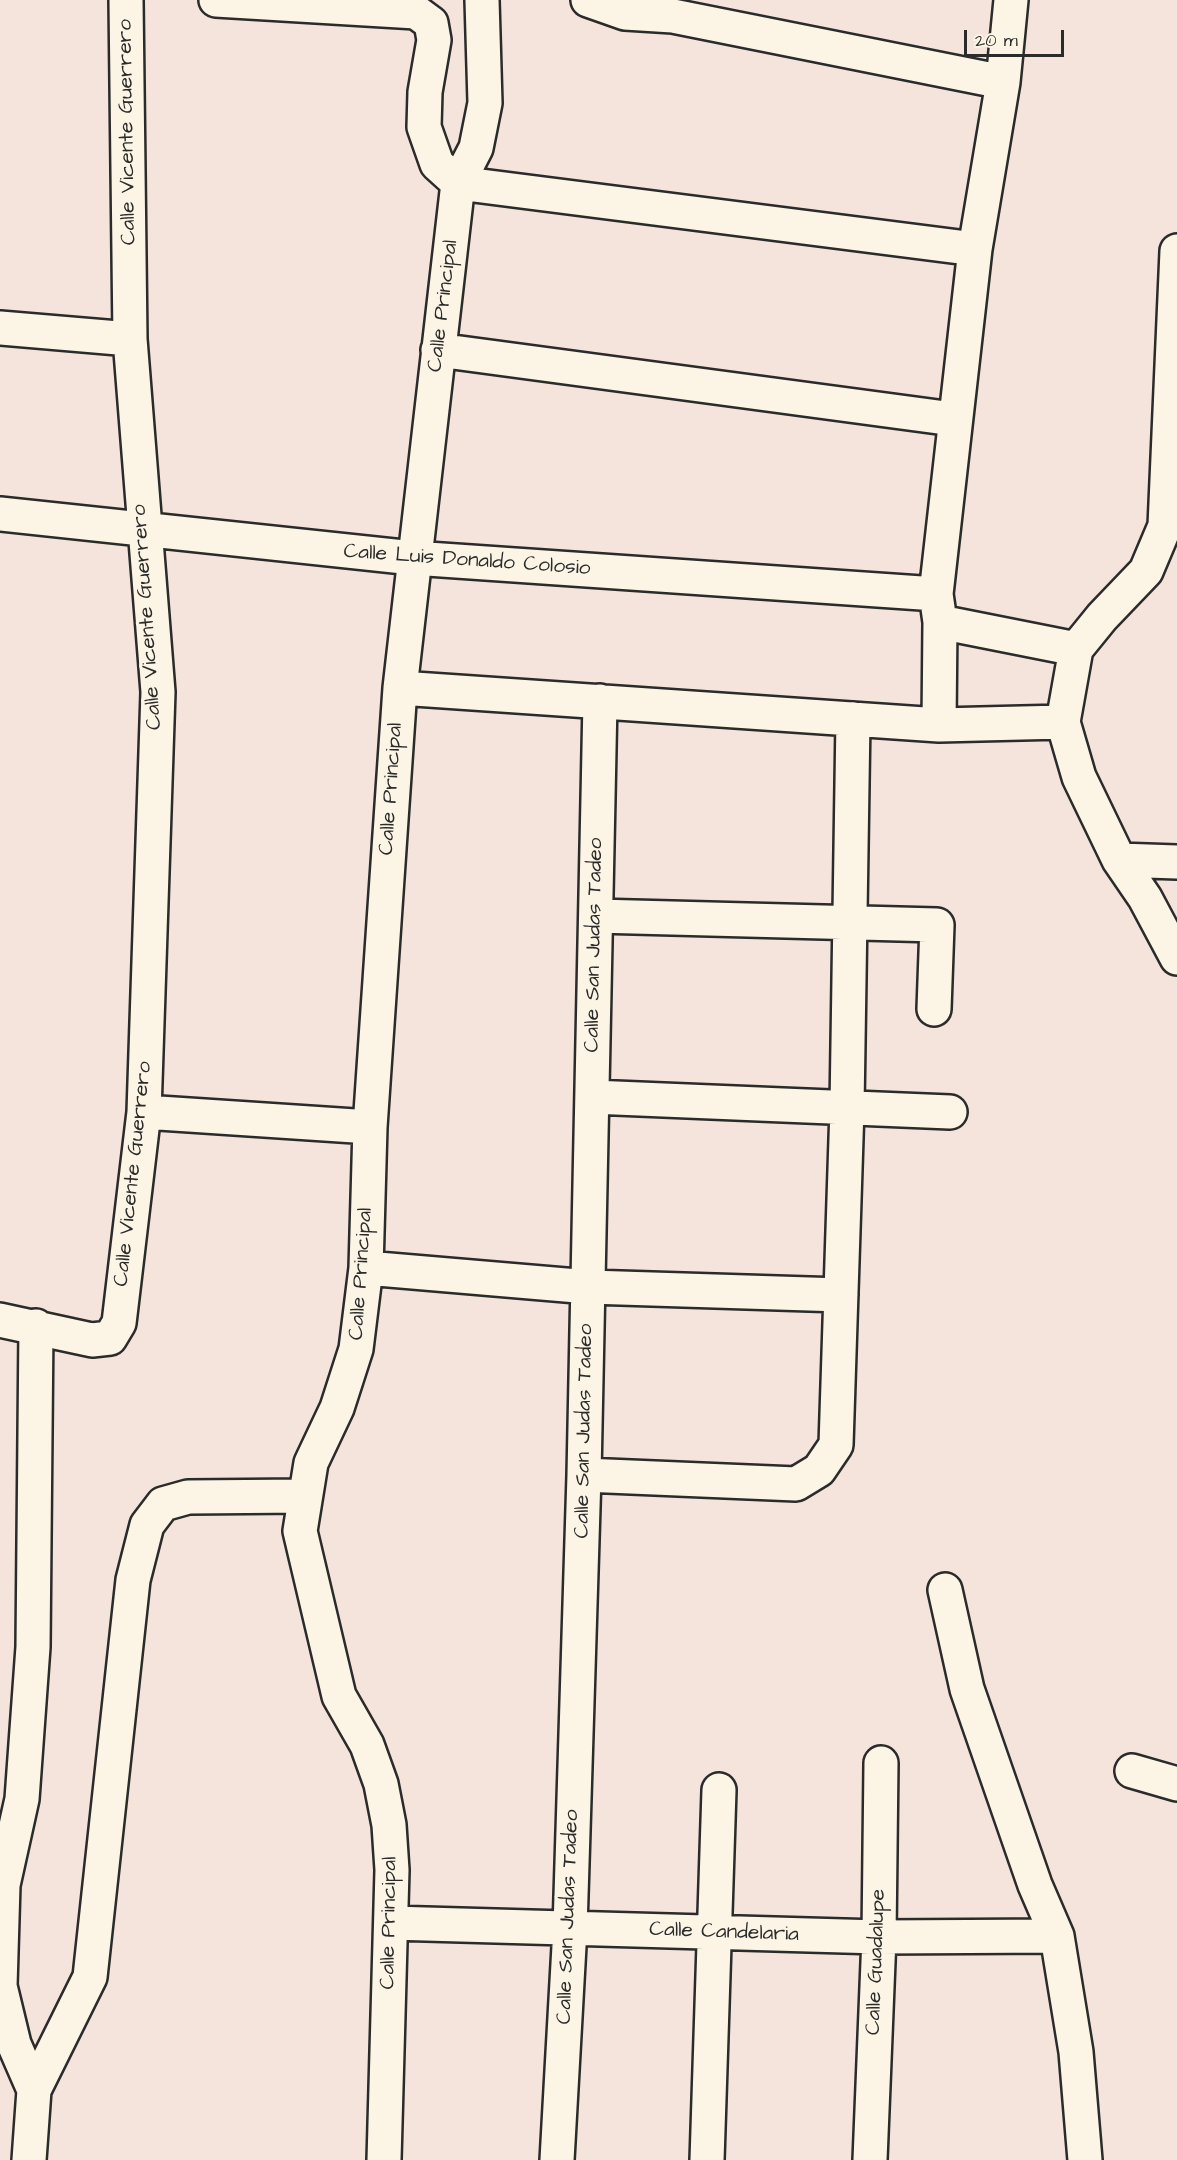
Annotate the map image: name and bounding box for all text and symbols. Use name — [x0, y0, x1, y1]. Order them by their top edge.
scale bar — [967, 18, 1068, 56]
street label: Calle Vicente Guerrero — [113, 19, 143, 245]
text: 20 m — [975, 28, 1018, 53]
street label: Calle Principal — [423, 239, 465, 373]
street label: Calle Vicente Guerrero — [128, 503, 168, 731]
street label: Calle Luis Donaldo Colosio — [343, 540, 591, 582]
street label: Calle Principal — [375, 722, 409, 856]
street label: Calle San Judas Tadeo — [581, 837, 609, 1053]
street label: Calle Vicente Guerrero — [110, 1060, 158, 1288]
street label: Calle Principal — [345, 1207, 379, 1341]
street label: Calle San Judas Tadeo — [571, 1323, 599, 1539]
street label: Calle San Judas Tadeo — [553, 1809, 585, 2025]
street label: Calle Principal — [376, 1856, 404, 1990]
street label: Calle Guadalupe — [862, 1888, 892, 2036]
street label: Calle Candelaria — [649, 1918, 799, 1948]

